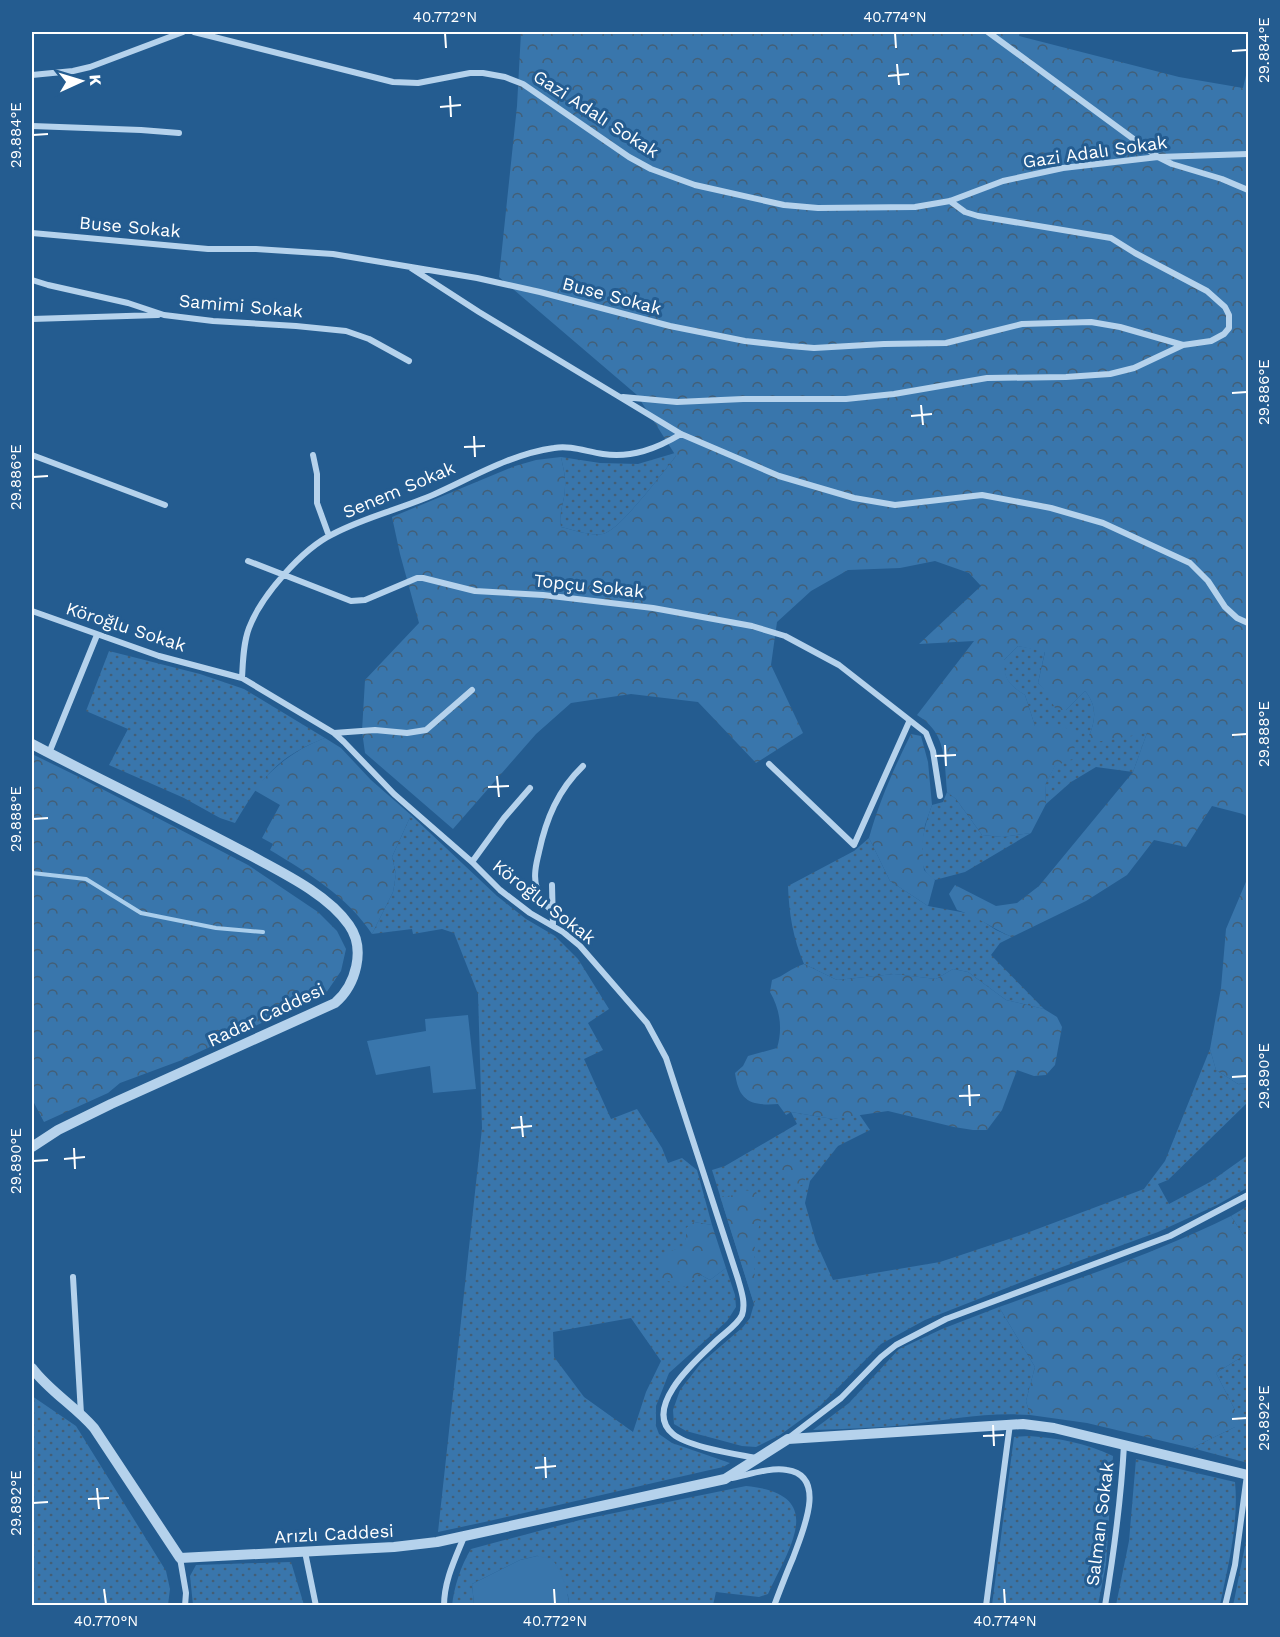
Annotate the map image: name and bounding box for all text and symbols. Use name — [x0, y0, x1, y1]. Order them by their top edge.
text: 40.772°N — [413, 8, 477, 26]
text: 40.774°N — [863, 8, 927, 26]
text: 29.884°E — [1255, 17, 1273, 83]
north arrow — [51, 51, 111, 111]
street label: Gazi Adalı Sokak — [530, 65, 663, 162]
text: K — [86, 74, 105, 86]
text: 29.884°E — [7, 102, 25, 168]
street label: Gazi Adalı Sokak — [1021, 131, 1168, 172]
street label: Buse Sokak — [79, 212, 182, 241]
street label: Buse Sokak — [560, 272, 664, 319]
street label: Samimi Sokak — [178, 290, 304, 321]
text: 29.886°E — [1255, 359, 1273, 425]
text: 29.886°E — [7, 444, 25, 510]
street label: Senem Sokak — [340, 457, 458, 523]
street label: Topçu Sokak — [533, 569, 645, 602]
street label: Köroğlu Sokak — [64, 597, 189, 656]
text: 29.888°E — [1255, 701, 1273, 767]
text: 29.888°E — [7, 786, 25, 852]
street label: Köroğlu Sokak — [489, 855, 600, 948]
street label: Radar Caddesi — [204, 978, 328, 1051]
text: 29.890°E — [1255, 1043, 1273, 1109]
text: 29.890°E — [7, 1128, 25, 1194]
text: 29.892°E — [1255, 1385, 1273, 1451]
street label: Salman Sokak — [1081, 1461, 1118, 1587]
text: 29.892°E — [7, 1470, 25, 1536]
street label: Arızlı Caddesi — [274, 1520, 394, 1547]
text: 40.770°N — [74, 1612, 138, 1630]
text: 40.772°N — [523, 1612, 587, 1630]
text: 40.774°N — [973, 1612, 1037, 1630]

